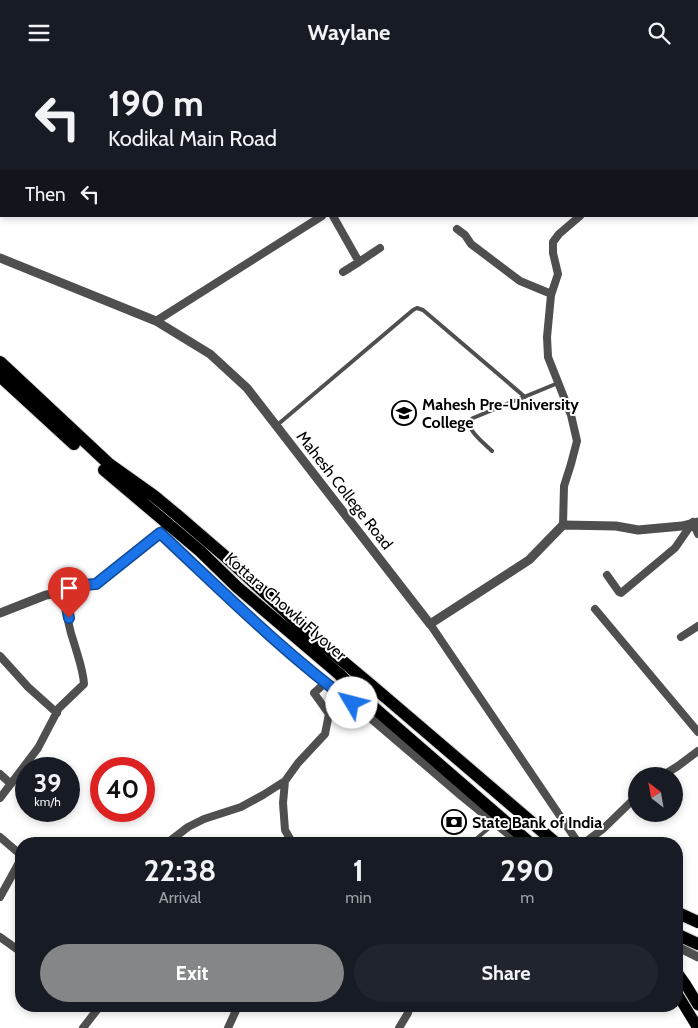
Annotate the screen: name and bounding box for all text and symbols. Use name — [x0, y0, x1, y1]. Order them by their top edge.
icon: menu — [25, 19, 53, 47]
text: Waylane — [308, 19, 390, 46]
icon: search — [645, 19, 673, 47]
text: 190 m — [108, 82, 204, 125]
icon: left — [25, 85, 90, 150]
text: Kodikal Main Road — [108, 125, 277, 152]
icon: left — [76, 180, 104, 208]
text: Then — [25, 183, 66, 206]
place label: Mahesh Pre-University College — [422, 395, 579, 432]
school or university icon: Mahesh Pre-University College — [391, 400, 417, 426]
street label: Mahesh College Road — [293, 427, 397, 553]
street label: Kottara Chowki Flyover — [221, 549, 351, 665]
pin — [48, 567, 90, 618]
icon: arrive — [55, 574, 83, 602]
position arrow — [325, 676, 377, 728]
speed limit sign: 40 — [90, 757, 155, 822]
north arrow — [628, 767, 682, 823]
map controls — [628, 767, 683, 822]
text: 39 — [34, 768, 61, 798]
text: km/h — [34, 794, 61, 809]
bank icon: State Bank of India — [441, 809, 467, 835]
place label: State Bank of India — [472, 813, 602, 832]
text: 22:38 — [144, 852, 216, 889]
text: 1 — [353, 852, 364, 889]
text: 290 — [500, 852, 554, 889]
text: Arrival — [159, 888, 201, 907]
text: min — [345, 888, 372, 907]
text: m — [520, 888, 534, 907]
button: Exit — [40, 944, 344, 1002]
button: Share — [354, 944, 658, 1002]

